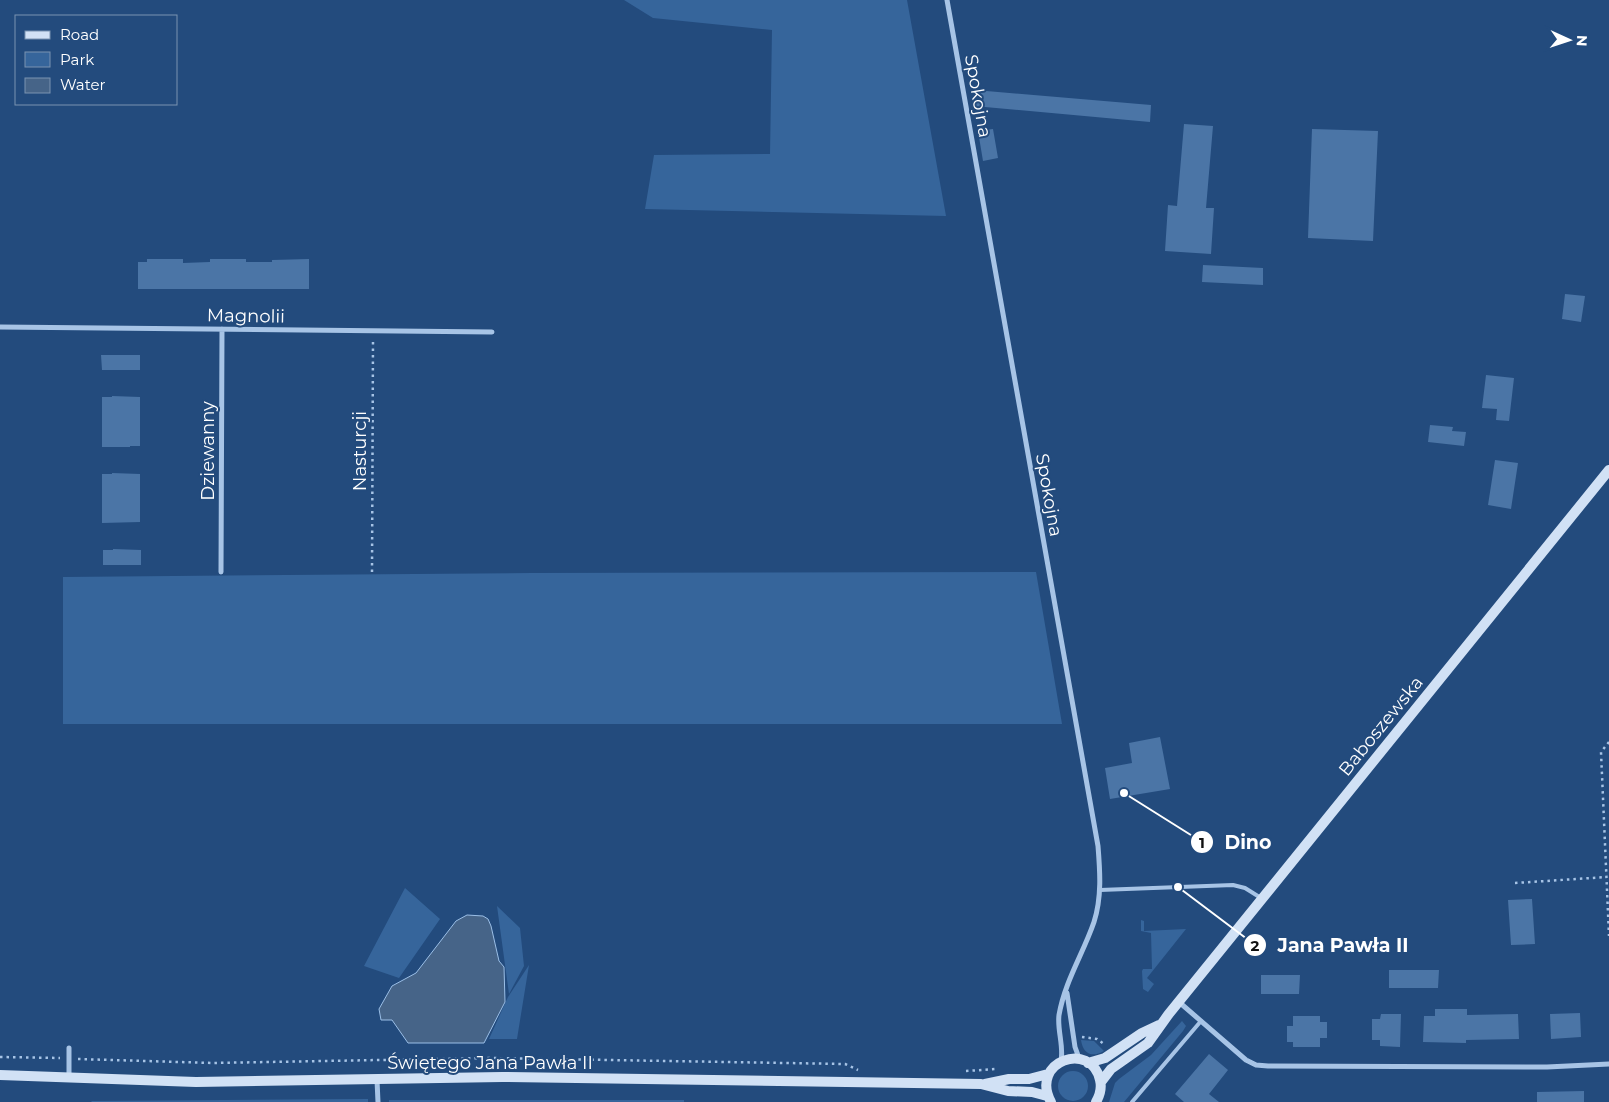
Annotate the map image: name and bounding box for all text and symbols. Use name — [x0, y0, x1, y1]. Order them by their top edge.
legend — [15, 15, 178, 105]
north arrow — [1544, 15, 1594, 65]
text: Road — [60, 25, 99, 44]
text: N — [1573, 35, 1591, 47]
text: Park — [60, 50, 94, 69]
street label: Spokojna — [960, 53, 996, 139]
text: Water — [60, 75, 106, 94]
street label: Magnolii — [207, 304, 285, 328]
street label: Dziewanny — [197, 401, 219, 501]
street label: Nasturcji — [349, 411, 371, 491]
street label: Spokojna — [1031, 452, 1067, 538]
street label: Baboszewska — [1334, 672, 1428, 780]
callout: Dino — [1189, 825, 1281, 859]
text: Dino — [1224, 831, 1272, 854]
text: 1 — [1199, 833, 1205, 852]
callout: Jana Pawła II — [1243, 928, 1418, 962]
text: Jana Pawła II — [1277, 934, 1408, 957]
text: 2 — [1251, 936, 1260, 955]
street label: Świętego Jana Pawła II — [387, 1052, 593, 1074]

